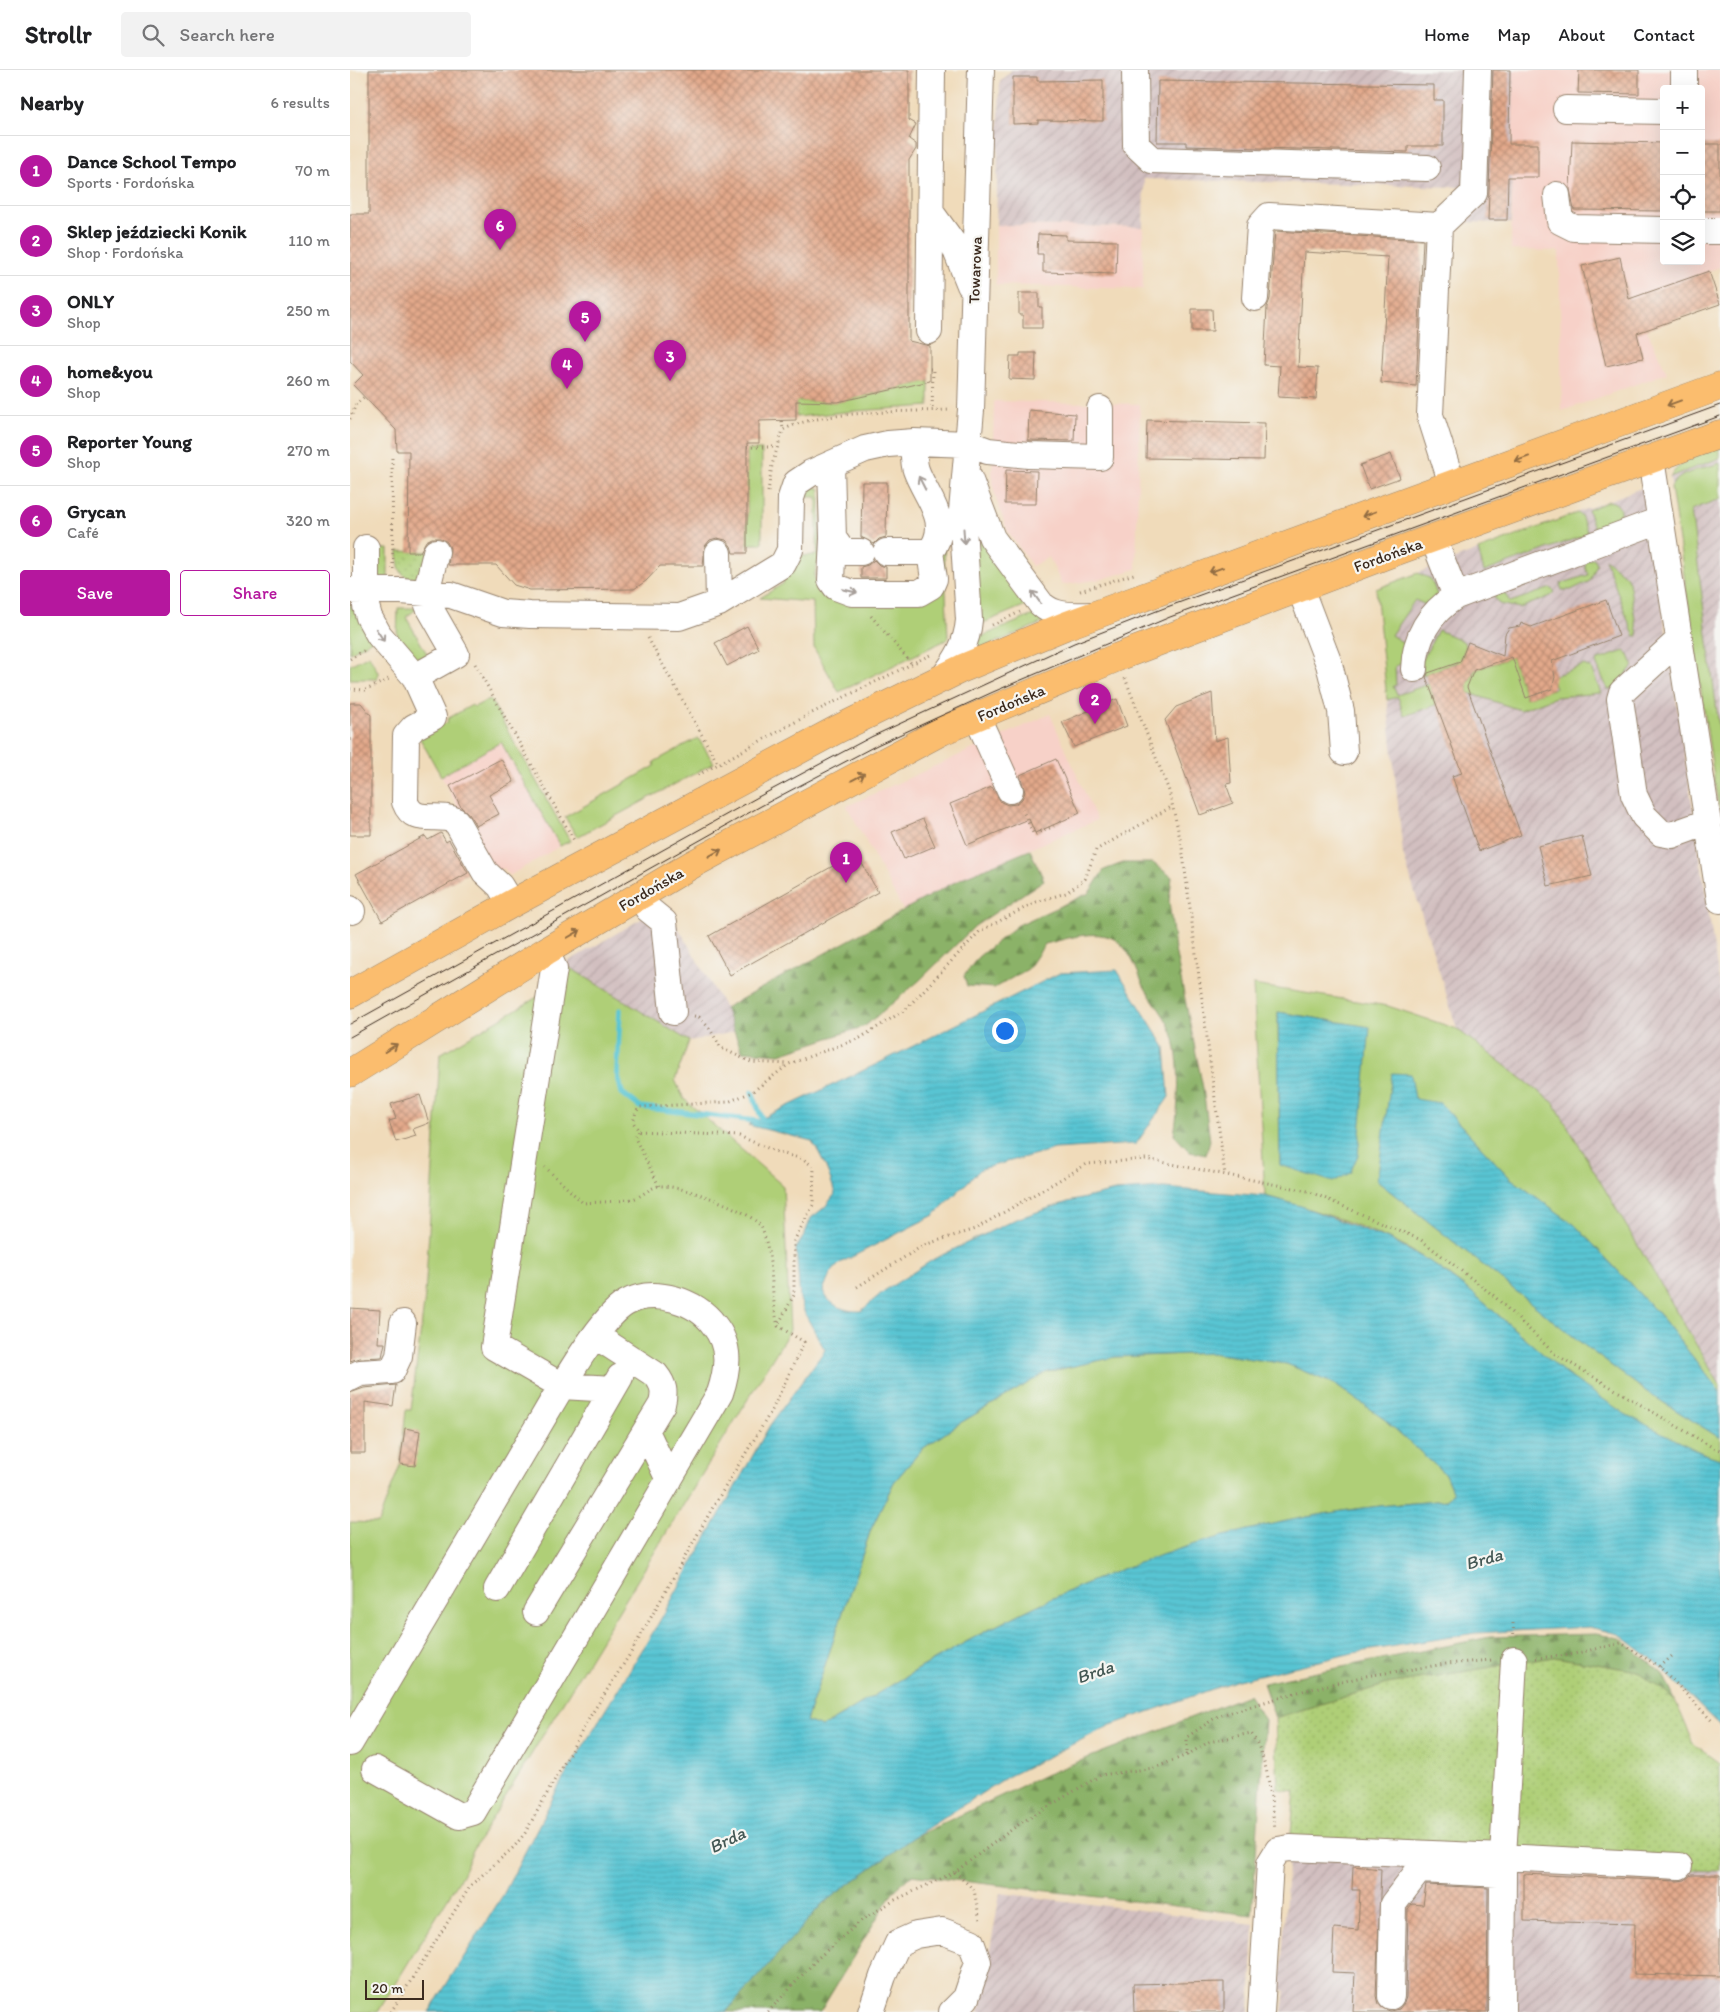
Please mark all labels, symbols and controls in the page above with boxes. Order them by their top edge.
search box [121,12,471,57]
text: Strollr [25,20,91,49]
icon: search [139,21,167,49]
text: Search here [179,23,275,46]
text: Home [1424,24,1470,46]
text: Map [1498,24,1531,46]
text: About [1559,24,1605,46]
text: Contact [1633,24,1695,46]
map controls [1660,85,1705,265]
button: + [1660,85,1705,130]
text: Nearby [20,90,84,115]
text: 6 results [270,93,330,112]
button: − [1660,130,1705,175]
text: Dance School Tempo [67,150,236,173]
text: 1 [32,161,40,180]
text: 70 m [295,161,330,180]
text: Sports · Fordońska [67,173,195,192]
button: locate [1660,175,1705,220]
pin: 6 [484,209,516,250]
text: Sklep jeździecki Konik [67,220,247,243]
button: layers [1660,220,1705,265]
text: 2 [32,231,40,250]
text: 110 m [288,231,330,250]
street label: Towarowa [964,235,986,304]
text: Shop · Fordońska [67,243,183,262]
text: ONLY [67,290,114,313]
text: 3 [32,301,40,320]
text: 250 m [286,301,330,320]
pin: 5 [569,301,601,342]
text: Shop [67,313,101,332]
pin: 3 [654,340,686,381]
pin: 4 [551,348,583,389]
text: home&you [67,360,153,383]
text: 4 [31,371,41,390]
text: 260 m [286,371,330,390]
text: Shop [67,383,101,402]
one-way arrow [1667,399,1682,408]
text: Reporter Young [67,430,192,453]
text: 5 [32,441,40,460]
text: 270 m [287,441,330,460]
text: Shop [67,453,101,472]
one-way arrow [1514,455,1530,464]
one-way arrow [917,476,927,491]
text: Grycan [67,500,126,523]
one-way arrow [1362,510,1377,519]
text: 6 [32,511,40,530]
text: 320 m [286,511,330,530]
text: Café [67,523,99,542]
one-way arrow [959,528,968,544]
street label: Fordońska [1351,534,1426,576]
one-way arrow [1209,566,1225,575]
button: Save [20,570,170,616]
button: Share [180,570,330,616]
one-way arrow [842,587,858,596]
one-way arrow [1031,590,1041,604]
one-way arrow [375,628,385,642]
street label: Fordońska [974,680,1048,726]
pin: 2 [1079,683,1111,724]
one-way arrow [851,771,865,781]
pin: 1 [830,842,862,883]
one-way arrow [707,847,721,857]
street label: Fordońska [615,862,687,915]
one-way arrow [567,929,581,939]
your location [992,1018,1018,1044]
one-way arrow [384,1042,398,1052]
water label: Brda [1463,1543,1506,1575]
water label: Brda [1074,1655,1117,1689]
water label: Brda [705,1822,749,1858]
scale bar [365,1977,424,2000]
text: 20 m [372,1980,403,1997]

